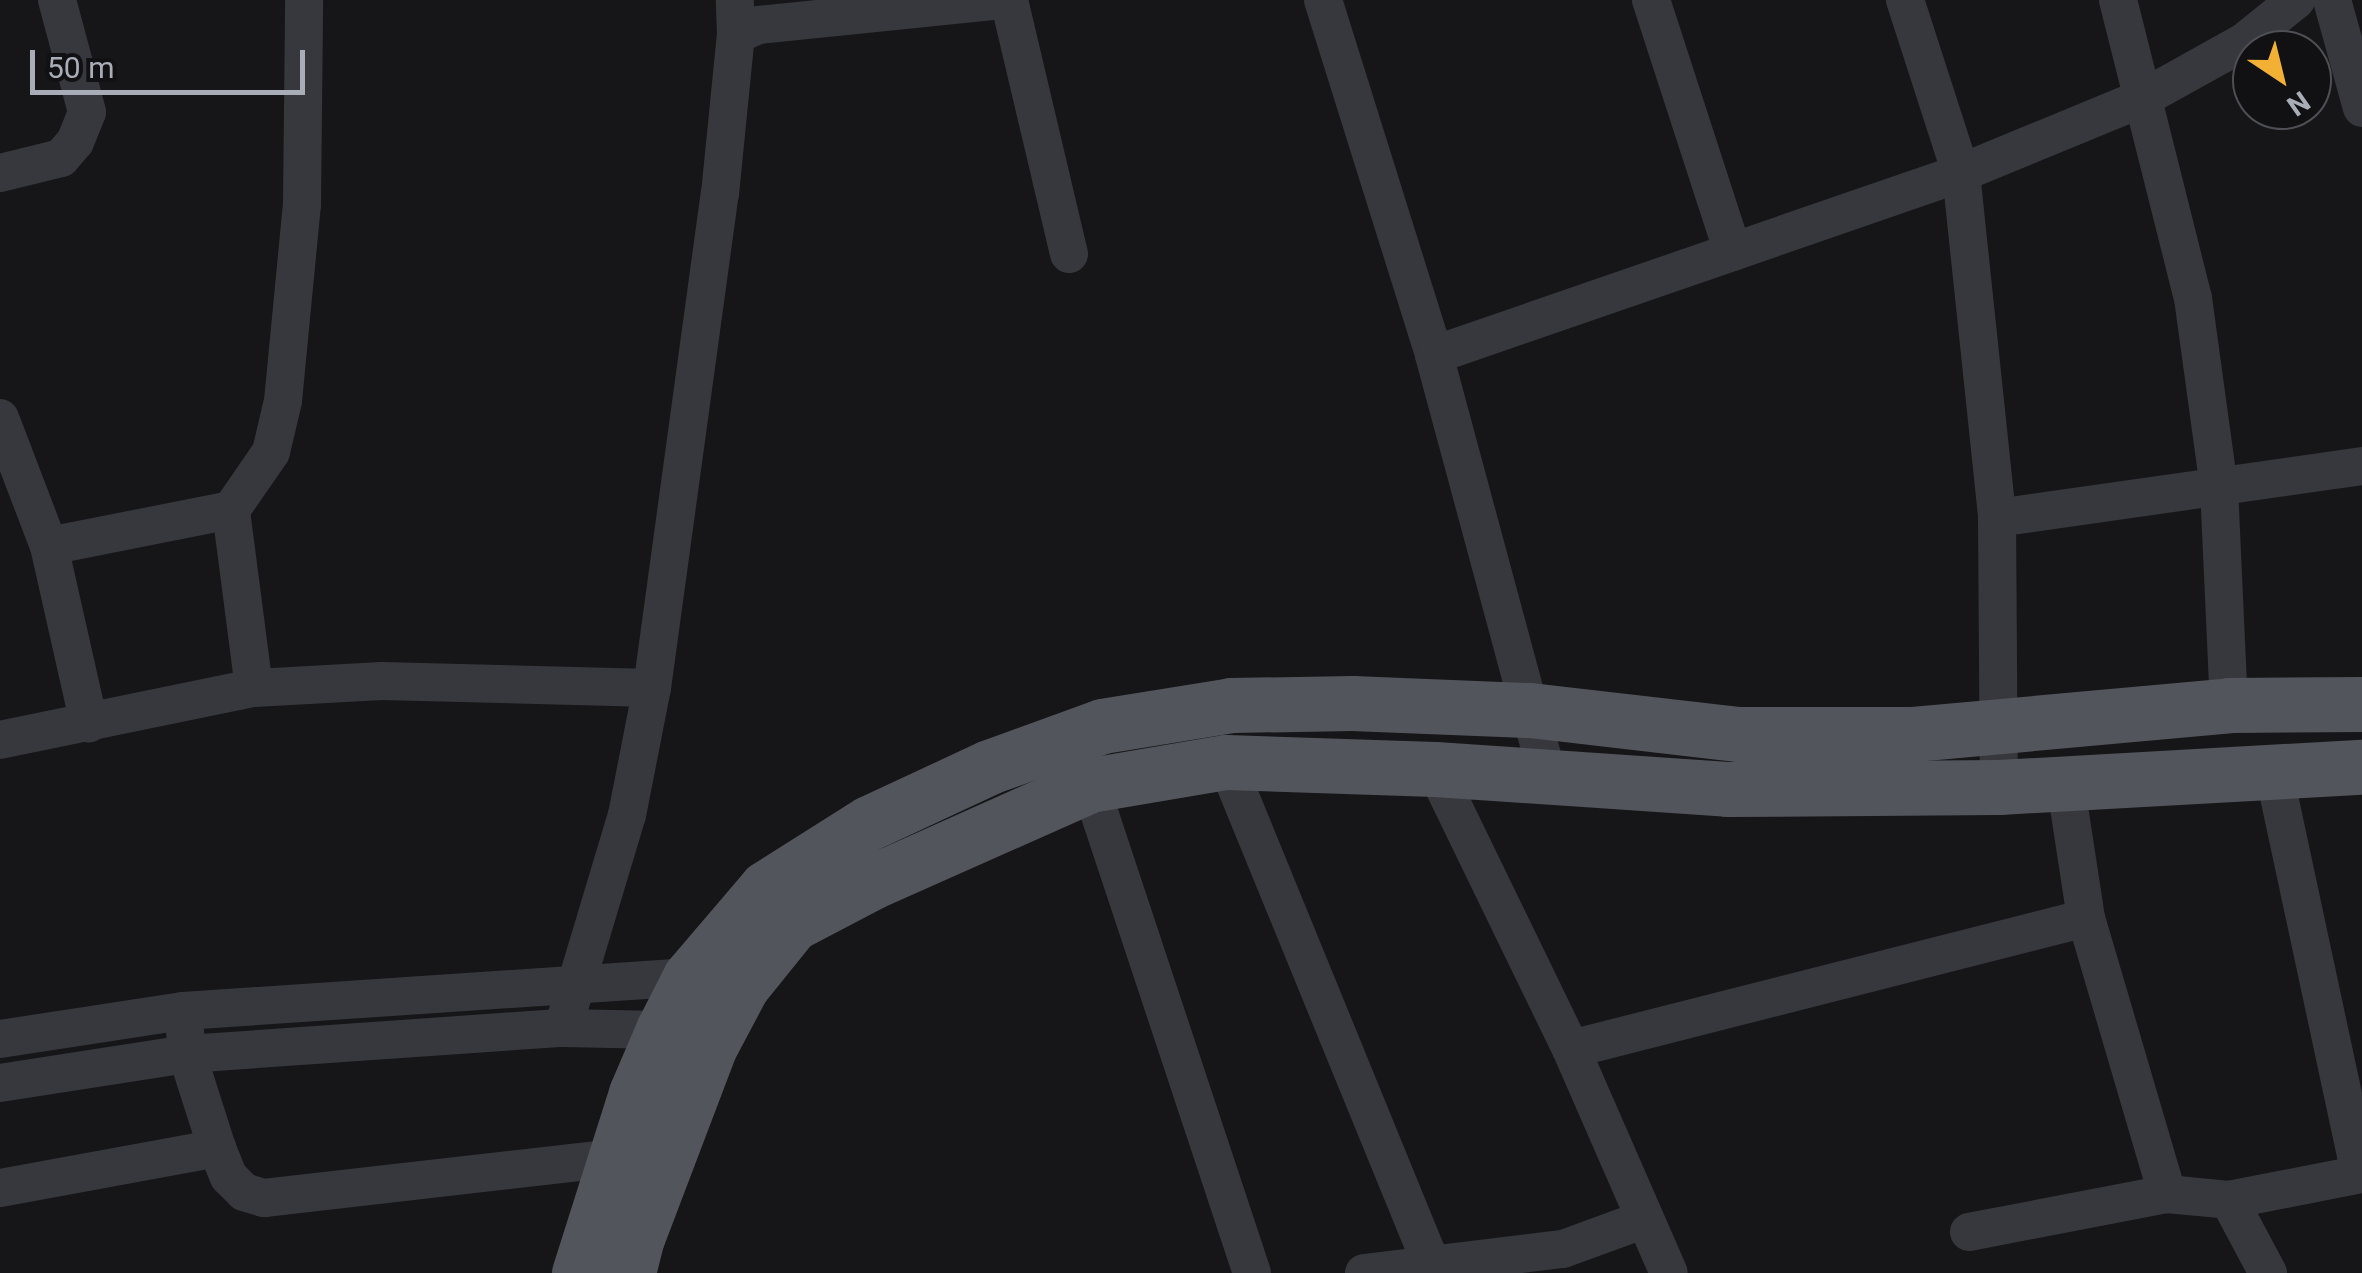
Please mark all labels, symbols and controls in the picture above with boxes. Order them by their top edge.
scale bar [35,30,310,92]
north arrow [2232,30,2332,130]
text: 50 m [47,50,114,85]
text: N [2281,84,2316,123]

